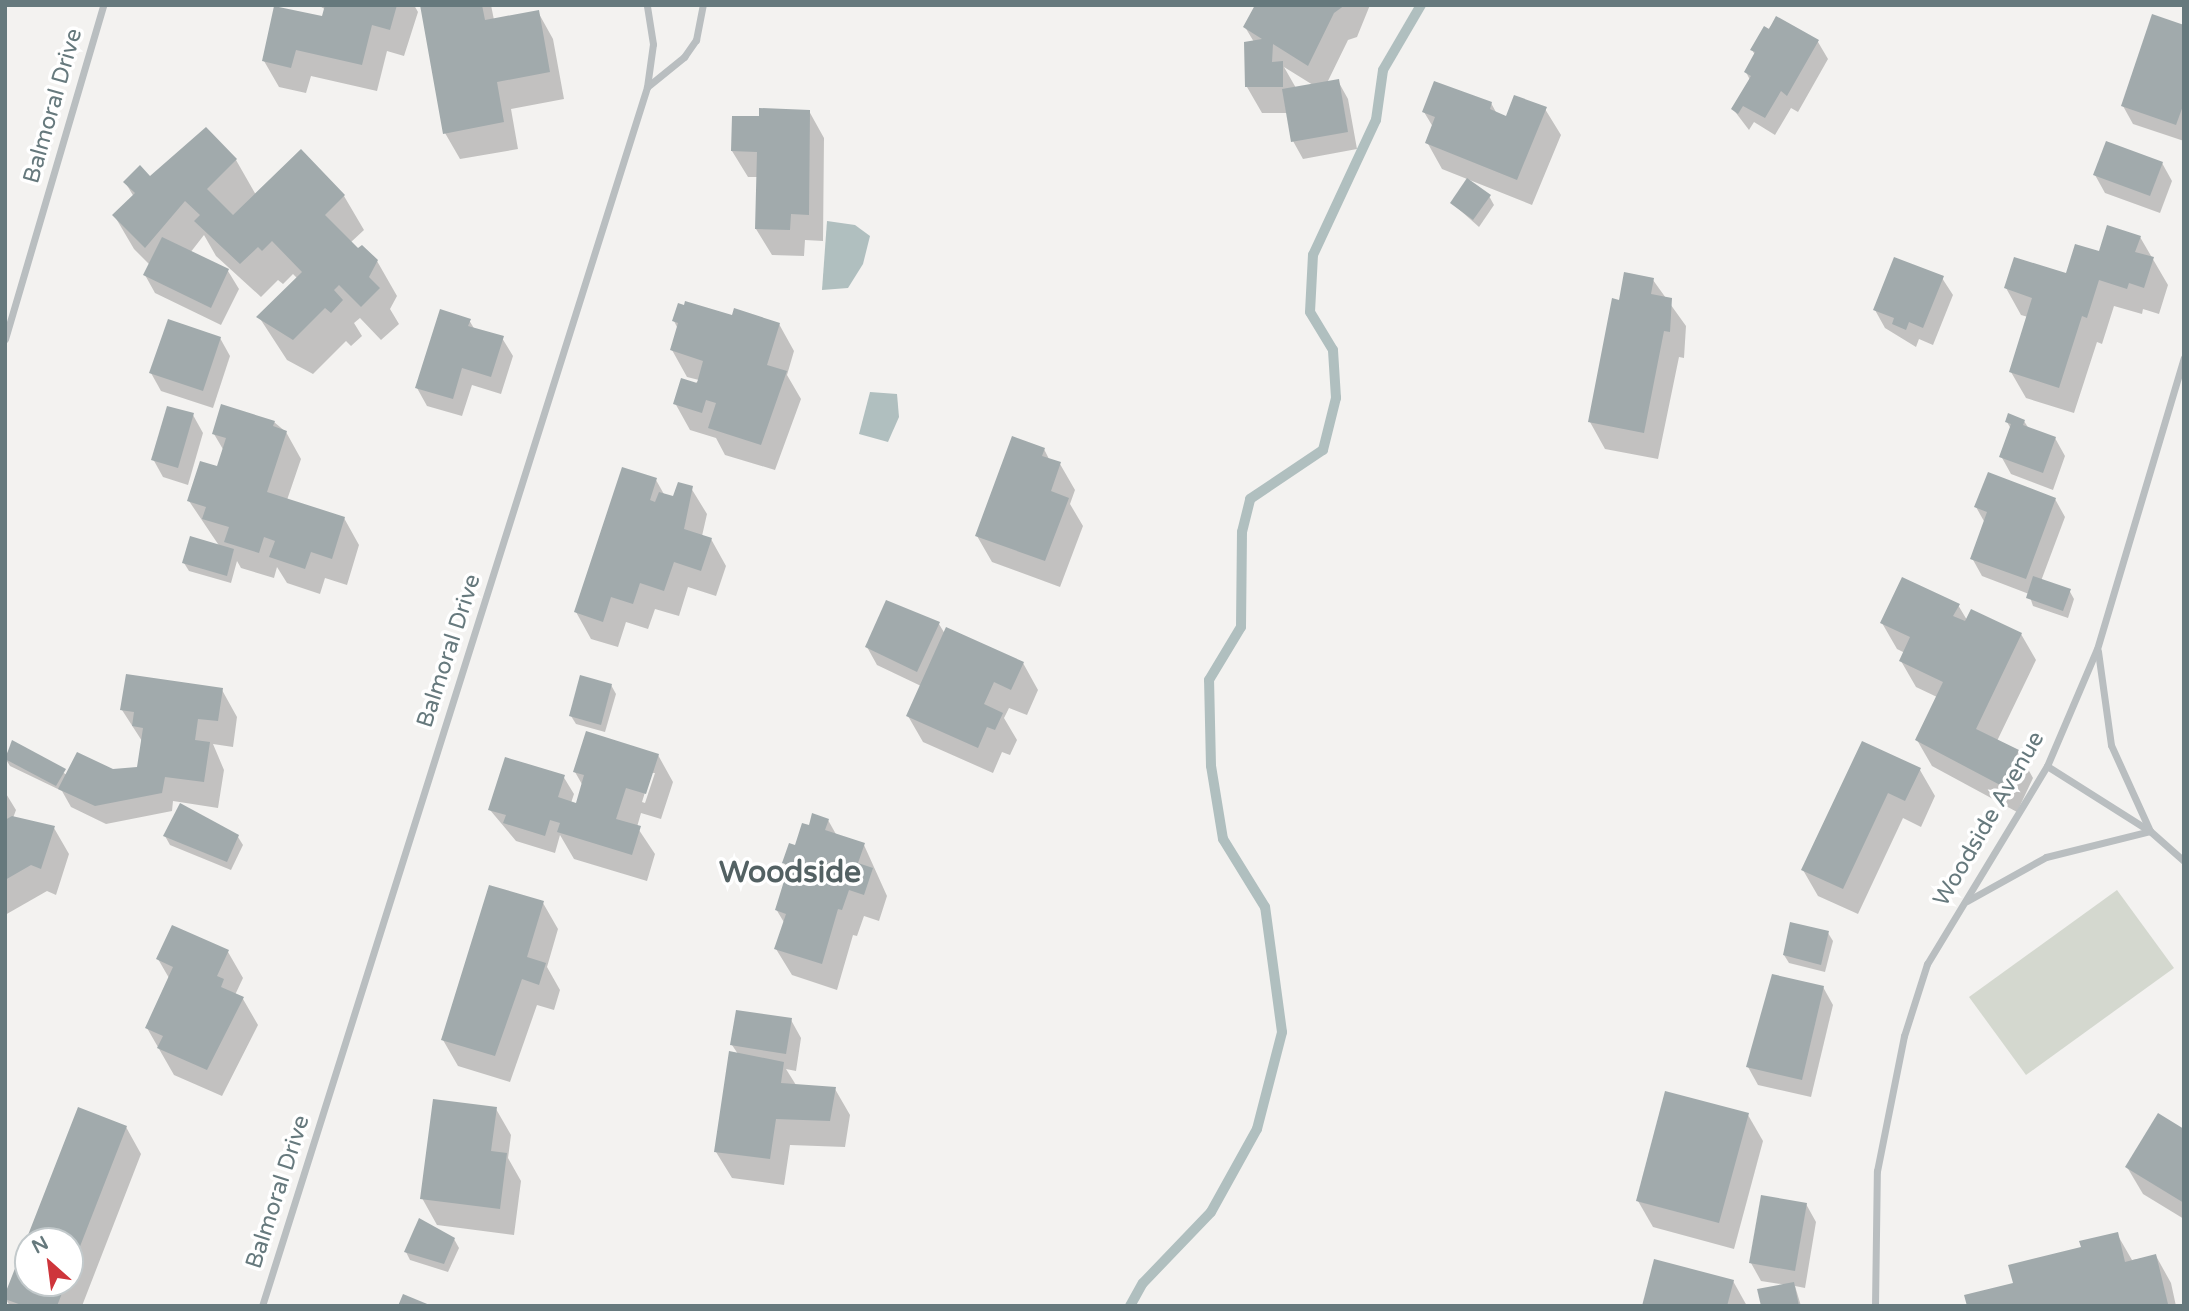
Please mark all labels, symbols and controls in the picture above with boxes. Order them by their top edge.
street label: Balmoral Drive [18,25,88,187]
street label: Balmoral Drive [411,571,487,731]
street label: Woodside Avenue [1928,727,2050,911]
district label: Woodside [719,855,861,891]
street label: Balmoral Drive [240,1112,316,1272]
north arrow [14,1227,84,1297]
text: N [28,1232,52,1259]

